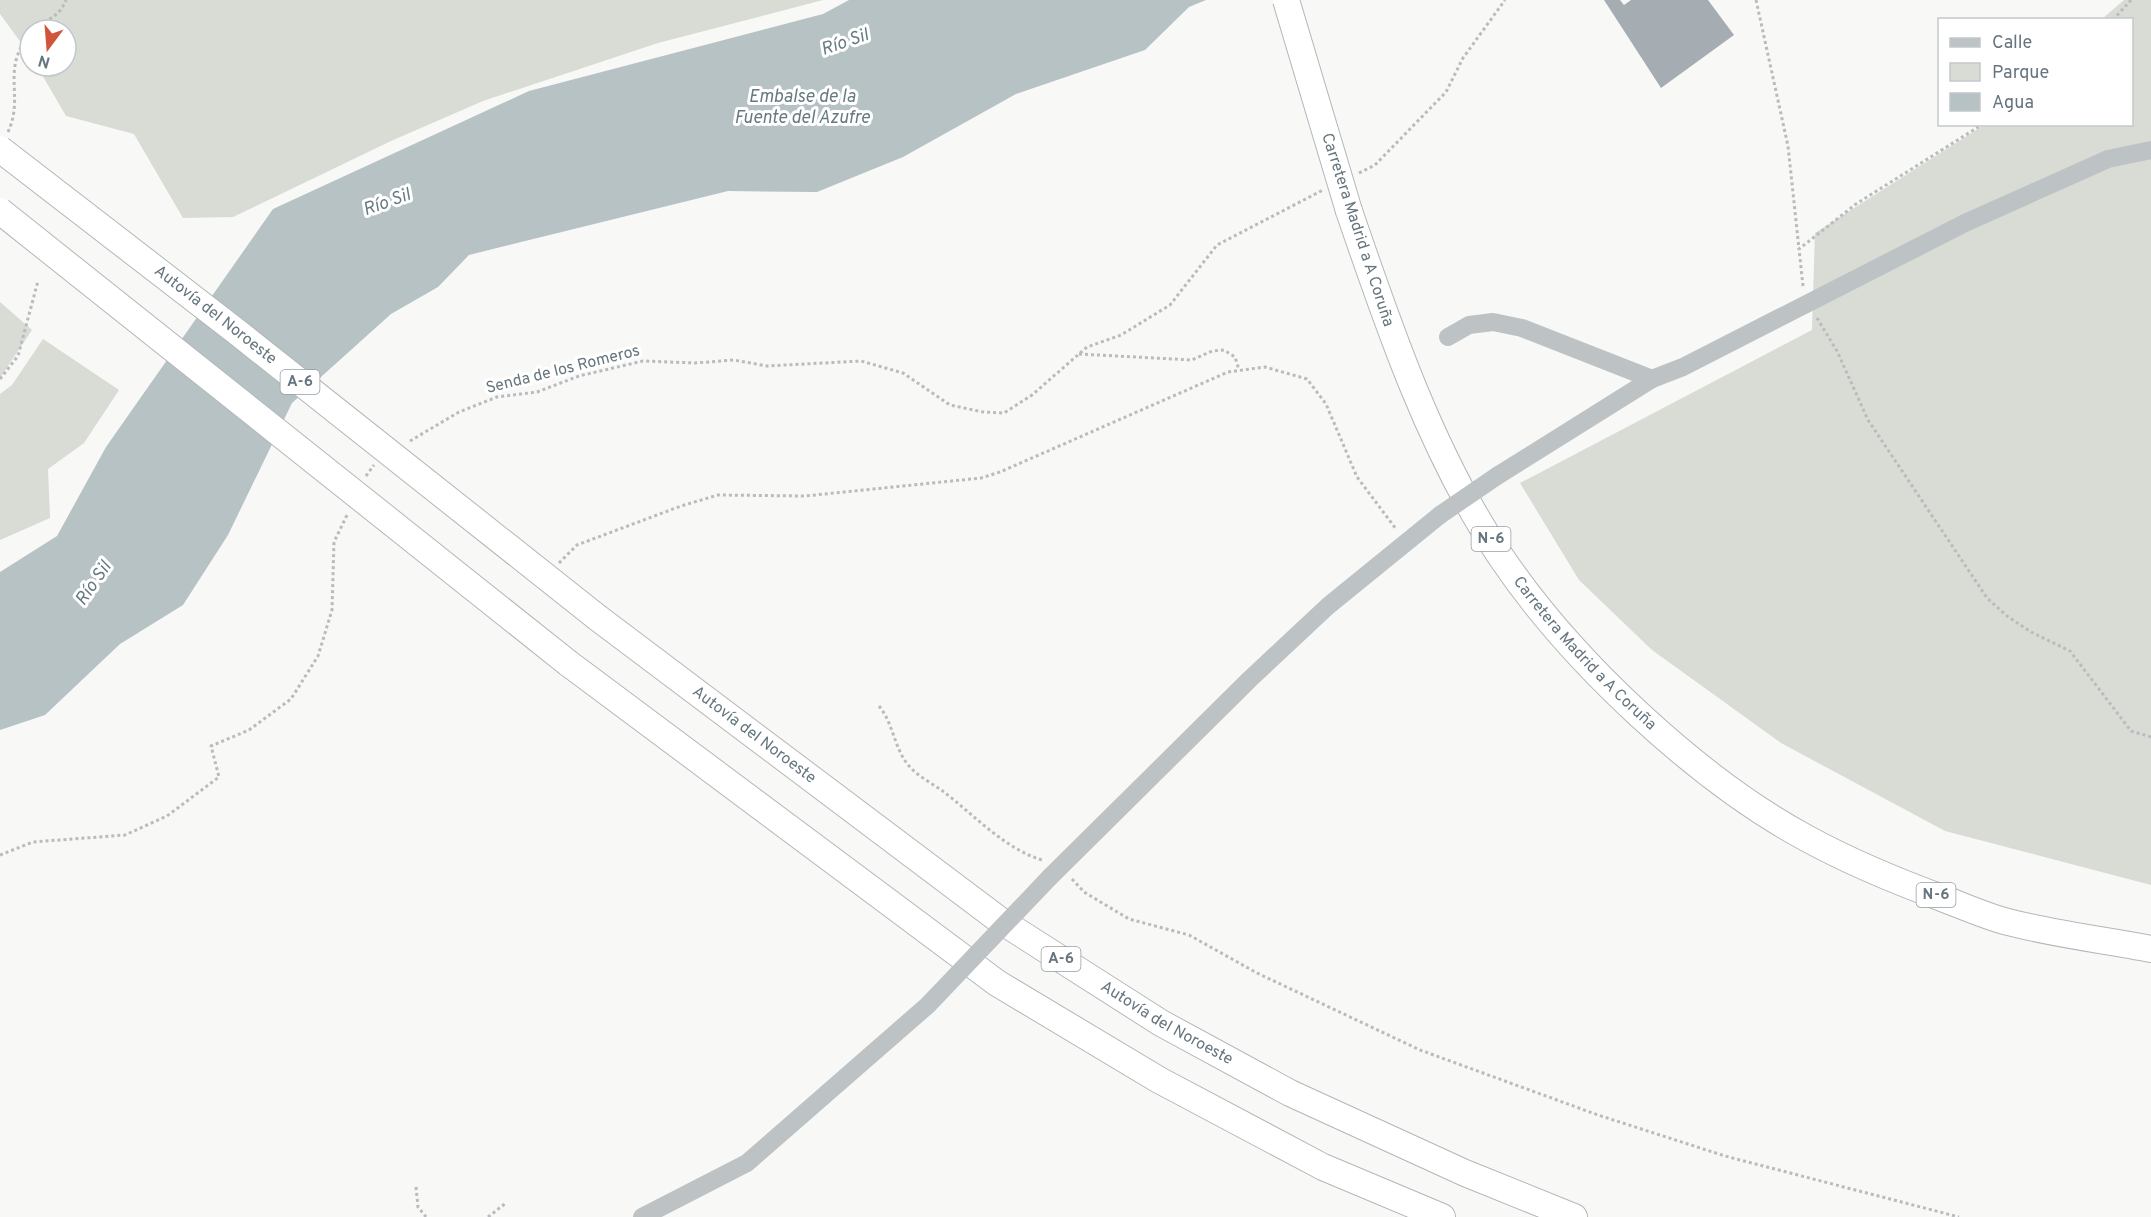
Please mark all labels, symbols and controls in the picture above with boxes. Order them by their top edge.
north arrow [18,18,78,78]
legend [1938,18,2133,126]
water label: Río Sil [818,24,873,62]
text: Calle [1992,32,2032,55]
text: N [36,49,53,72]
text: Parque [1992,62,2049,85]
water label: Embalse de la Fuente del Azufre [734,86,870,130]
text: Agua [1992,92,2034,115]
street label: Carretera Madrid a A Coruña [1316,131,1398,329]
water label: Río Sil [360,183,415,222]
street label: Autovía del Noroeste [150,261,281,369]
street label: Senda de los Romeros [484,341,642,399]
road number: A-6 [280,370,320,394]
road number: N-6 [1472,527,1510,551]
water label: Río Sil [71,556,118,611]
street label: Carretera Madrid a A Coruña [1508,573,1660,735]
street label: Autovía del Noroeste [688,682,820,788]
road number: N-6 [1916,883,1956,907]
road number: A-6 [1042,947,1080,971]
street label: Autovía del Noroeste [1097,977,1236,1070]

